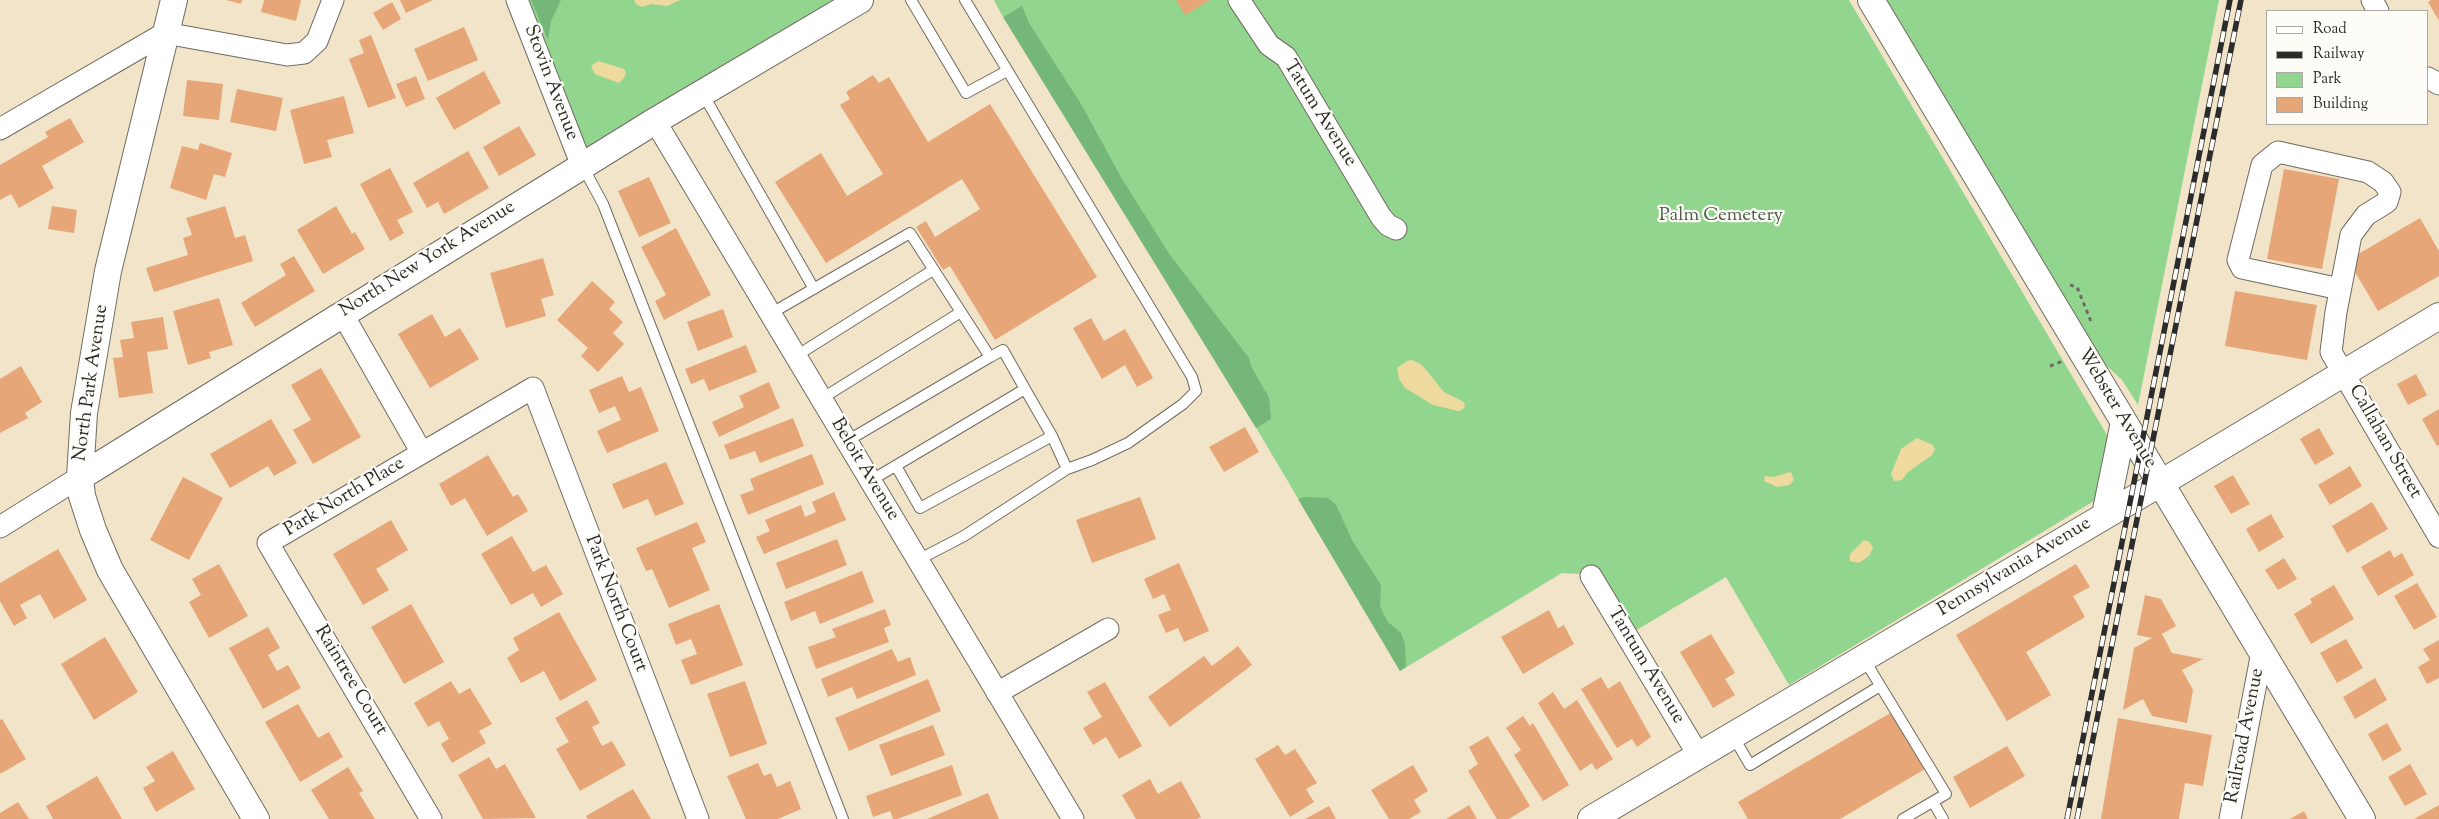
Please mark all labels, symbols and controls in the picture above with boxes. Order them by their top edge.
legend [2266,10,2429,125]
text: Road [2313,19,2347,40]
street label: Stovin Avenue [518,22,582,144]
text: Railway [2313,44,2364,65]
street label: Tatum Avenue [1277,57,1361,171]
text: Park [2313,69,2342,90]
text: Building [2313,94,2368,115]
street label: North New York Avenue [336,197,520,323]
park label: Palm Cemetery [1659,206,1783,228]
street label: North Park Avenue [70,303,114,463]
street label: Webster Avenue [2071,345,2161,473]
street label: Callahan Street [2342,381,2426,503]
street label: Beloit Avenue [824,415,904,525]
street label: Park North Place [281,453,409,543]
street label: Pennsylvania Avenue [1934,513,2096,623]
street label: Park North Court [579,533,651,675]
street label: Tantum Avenue [1601,603,1689,729]
street label: Raintree Court [308,622,392,740]
street label: Railroad Avenue [2222,666,2270,806]

